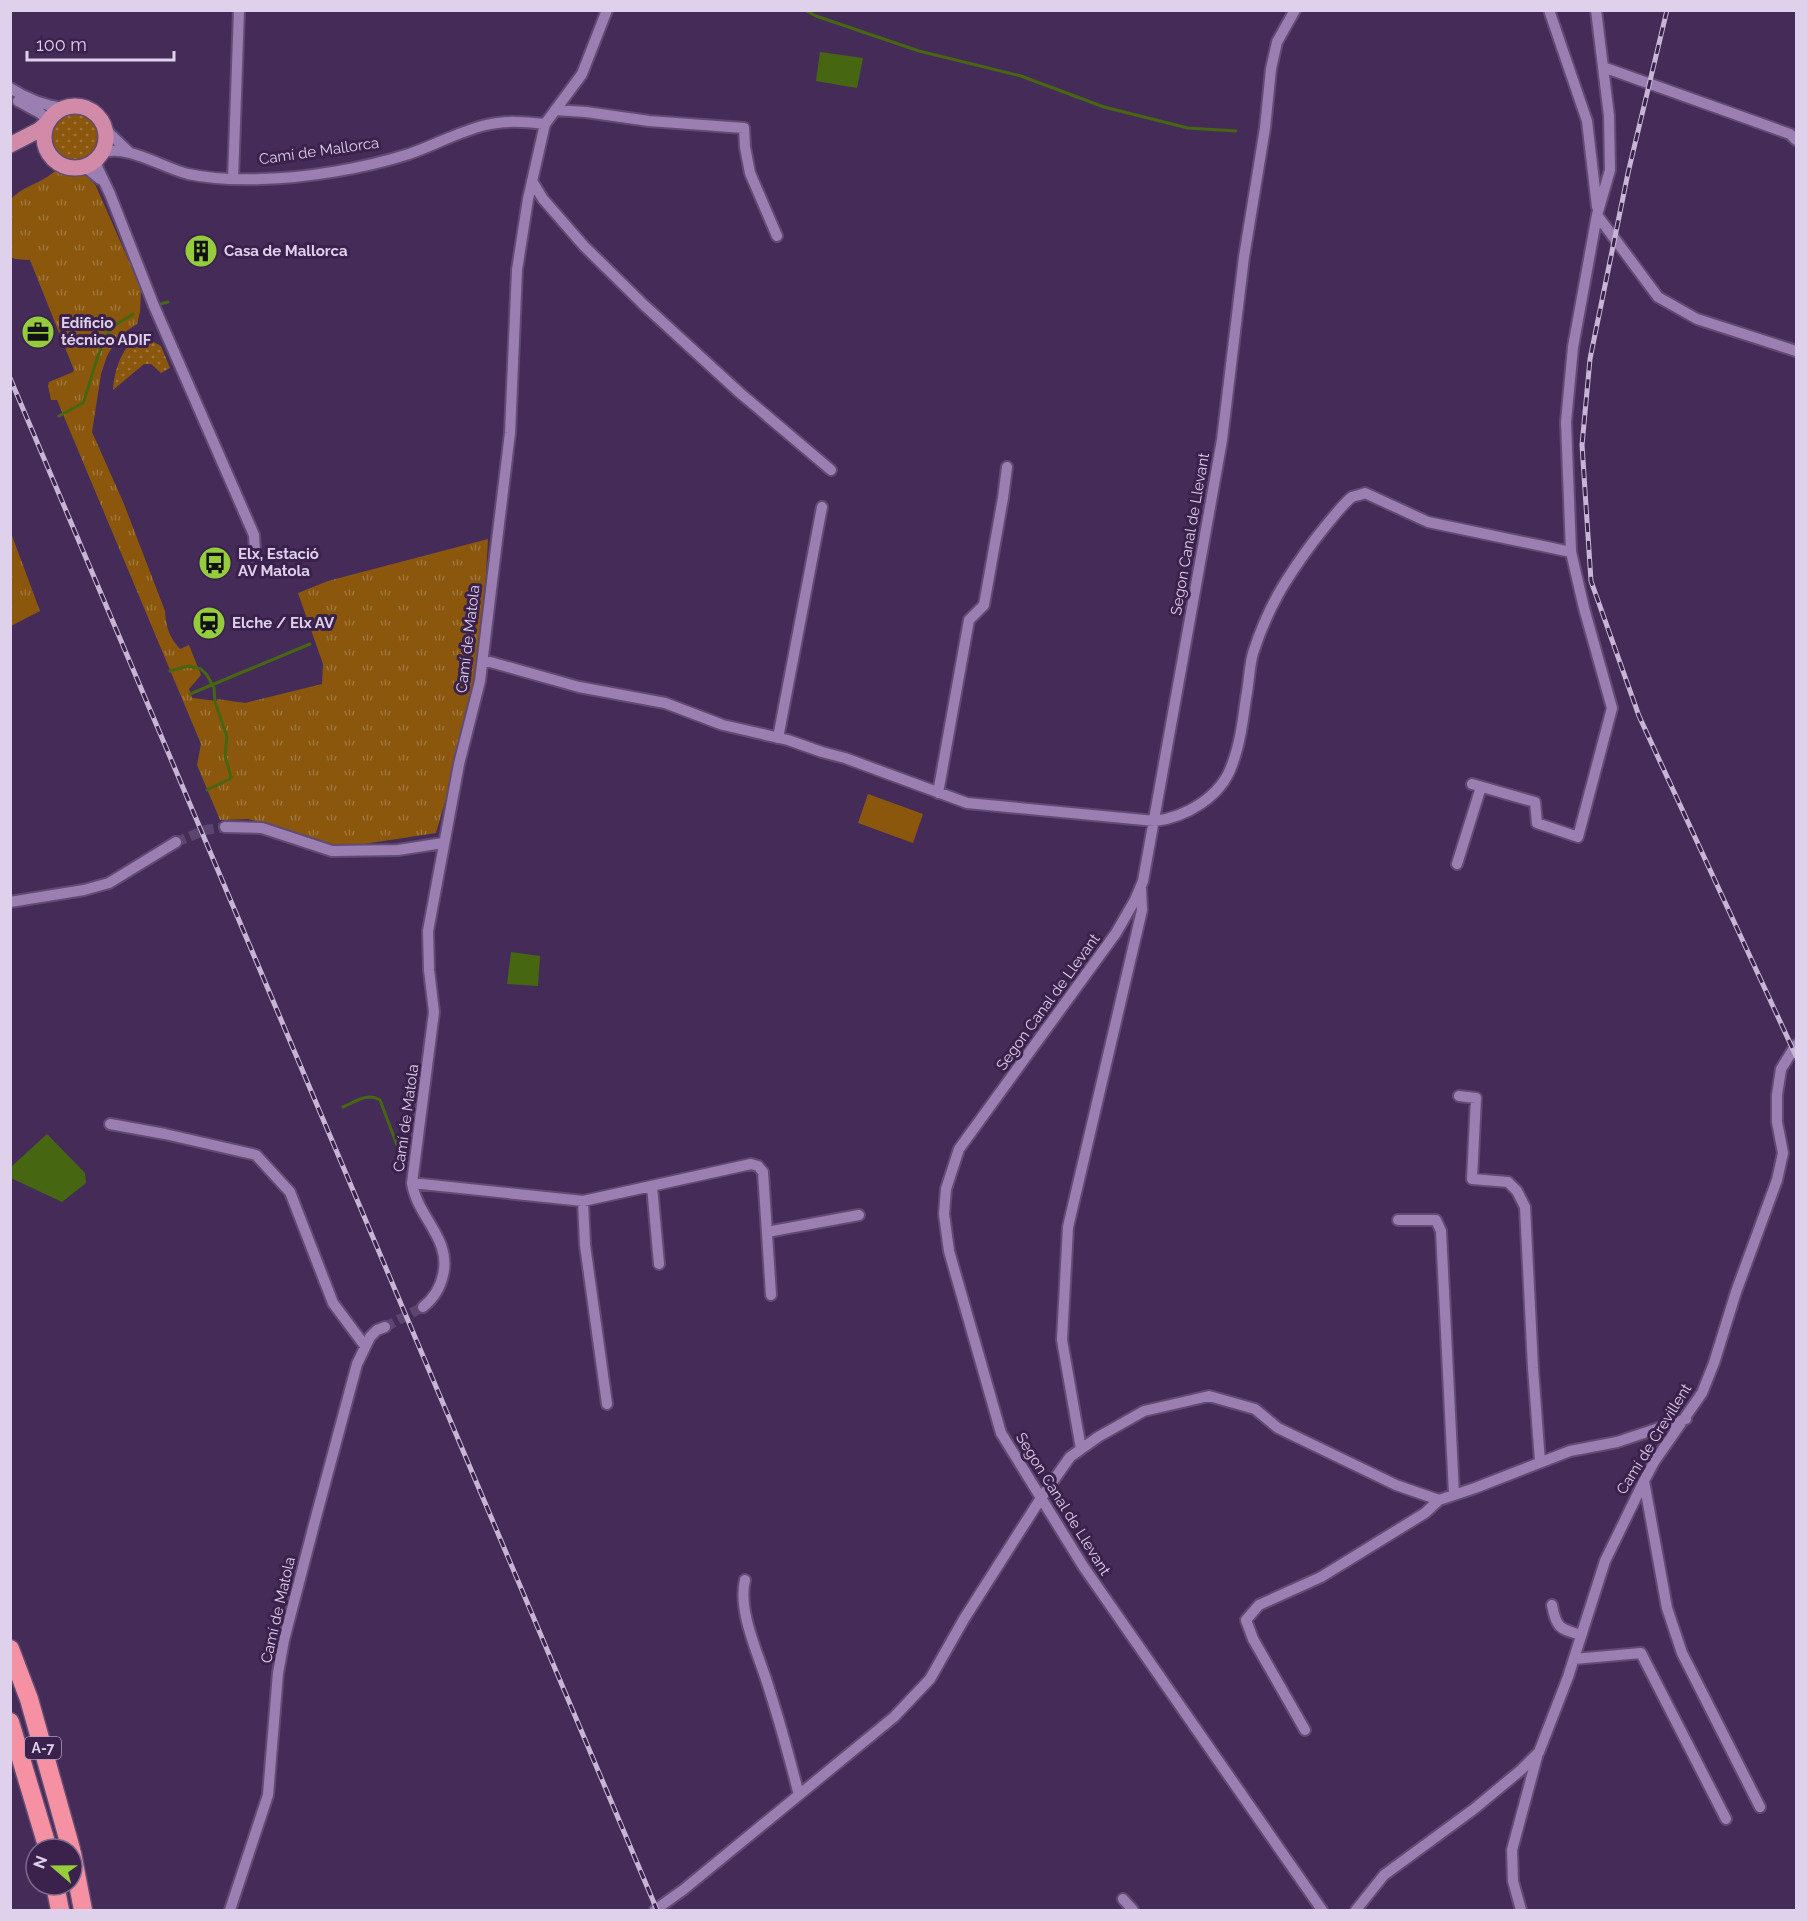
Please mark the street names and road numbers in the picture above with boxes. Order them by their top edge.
street label: Camí de Mallorca [258,134,380,168]
street label: Segon Canal de Llevant [1167,451,1213,617]
street label: Camí de Matola [452,584,484,694]
street label: Segon Canal de Llevant [992,930,1104,1074]
street label: Camí de Matola [390,1063,422,1173]
street label: Camí de Crevillent [1613,1380,1695,1498]
street label: Segon Canal de Llevant [1012,1429,1114,1579]
street label: Camí de Matola [257,1555,299,1665]
road number: A-7 [25,1737,61,1759]

